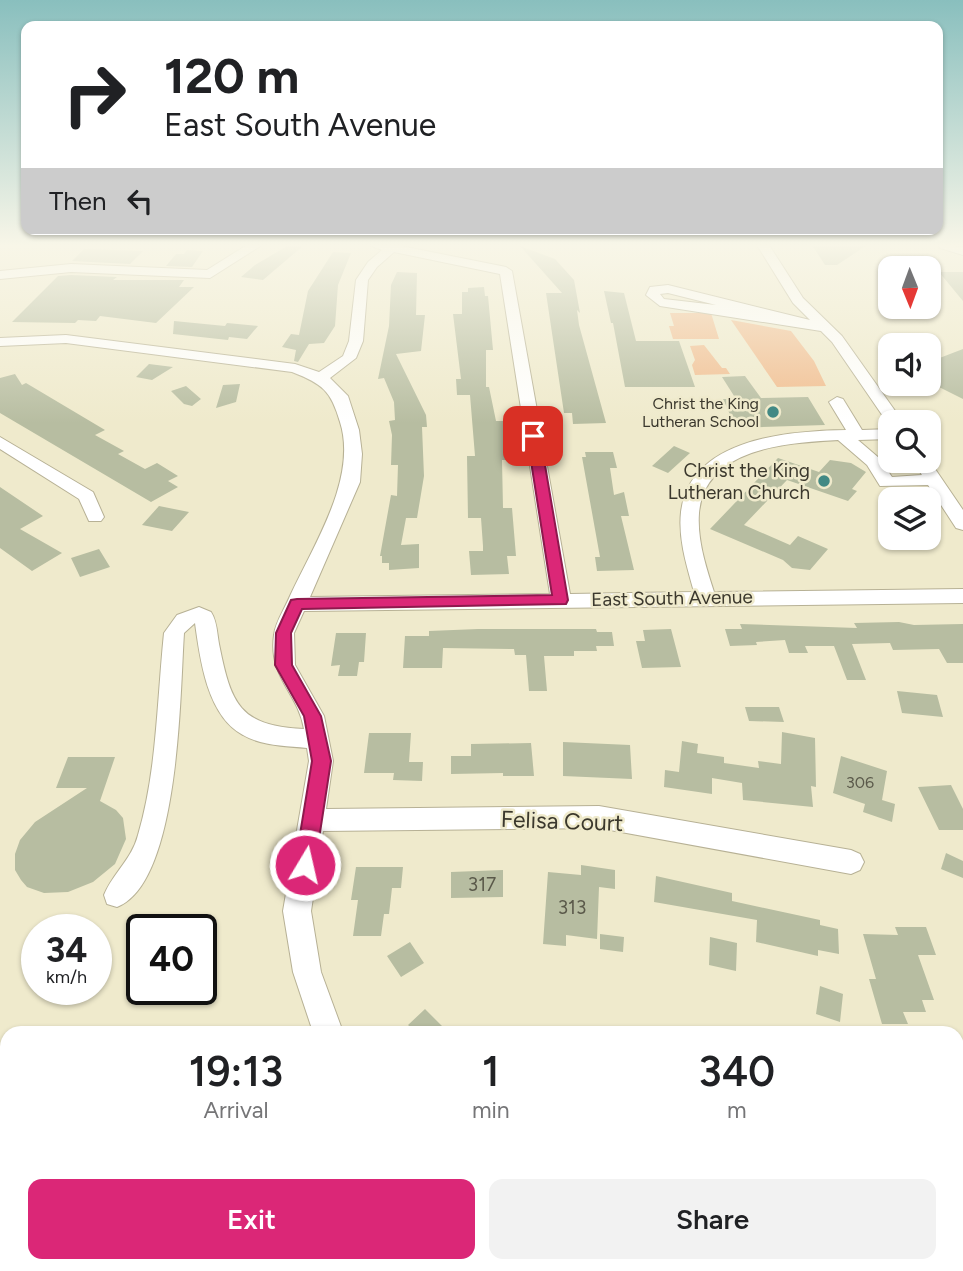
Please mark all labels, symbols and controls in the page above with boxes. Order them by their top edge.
text: 120 m [164,46,299,105]
icon: right [49,49,140,140]
text: East South Avenue [164,106,436,144]
icon: left [121,182,159,220]
text: Then [49,185,107,217]
north arrow [878,256,942,318]
map controls [878,256,941,550]
button: sound [878,333,941,396]
place label: Christ the King Lutheran School [642,394,759,431]
marker: Christ the King Lutheran School [765,404,781,420]
pin [503,406,563,466]
button: search [878,410,941,473]
icon: arrive [514,417,552,455]
place label: Christ the King Lutheran Church [668,459,810,504]
marker: Christ the King Lutheran Church [816,473,832,489]
button: layers [878,487,941,550]
street label: East South Avenue [591,585,753,611]
house number: 306 [846,773,874,792]
street label: Felisa Court [500,805,624,837]
position arrow [268,828,342,902]
house number: 317 [468,873,496,896]
house number: 313 [558,896,586,919]
speed limit sign: 40 [126,914,217,1005]
text: 34 [46,929,87,971]
text: km/h [46,966,87,988]
text: 19:13 [189,1046,283,1097]
text: 1 [482,1046,500,1097]
text: 340 [699,1046,775,1097]
text: Arrival [204,1096,268,1124]
text: min [472,1096,510,1124]
text: m [727,1096,747,1124]
button: Exit [28,1179,475,1259]
button: Share [489,1179,936,1259]

